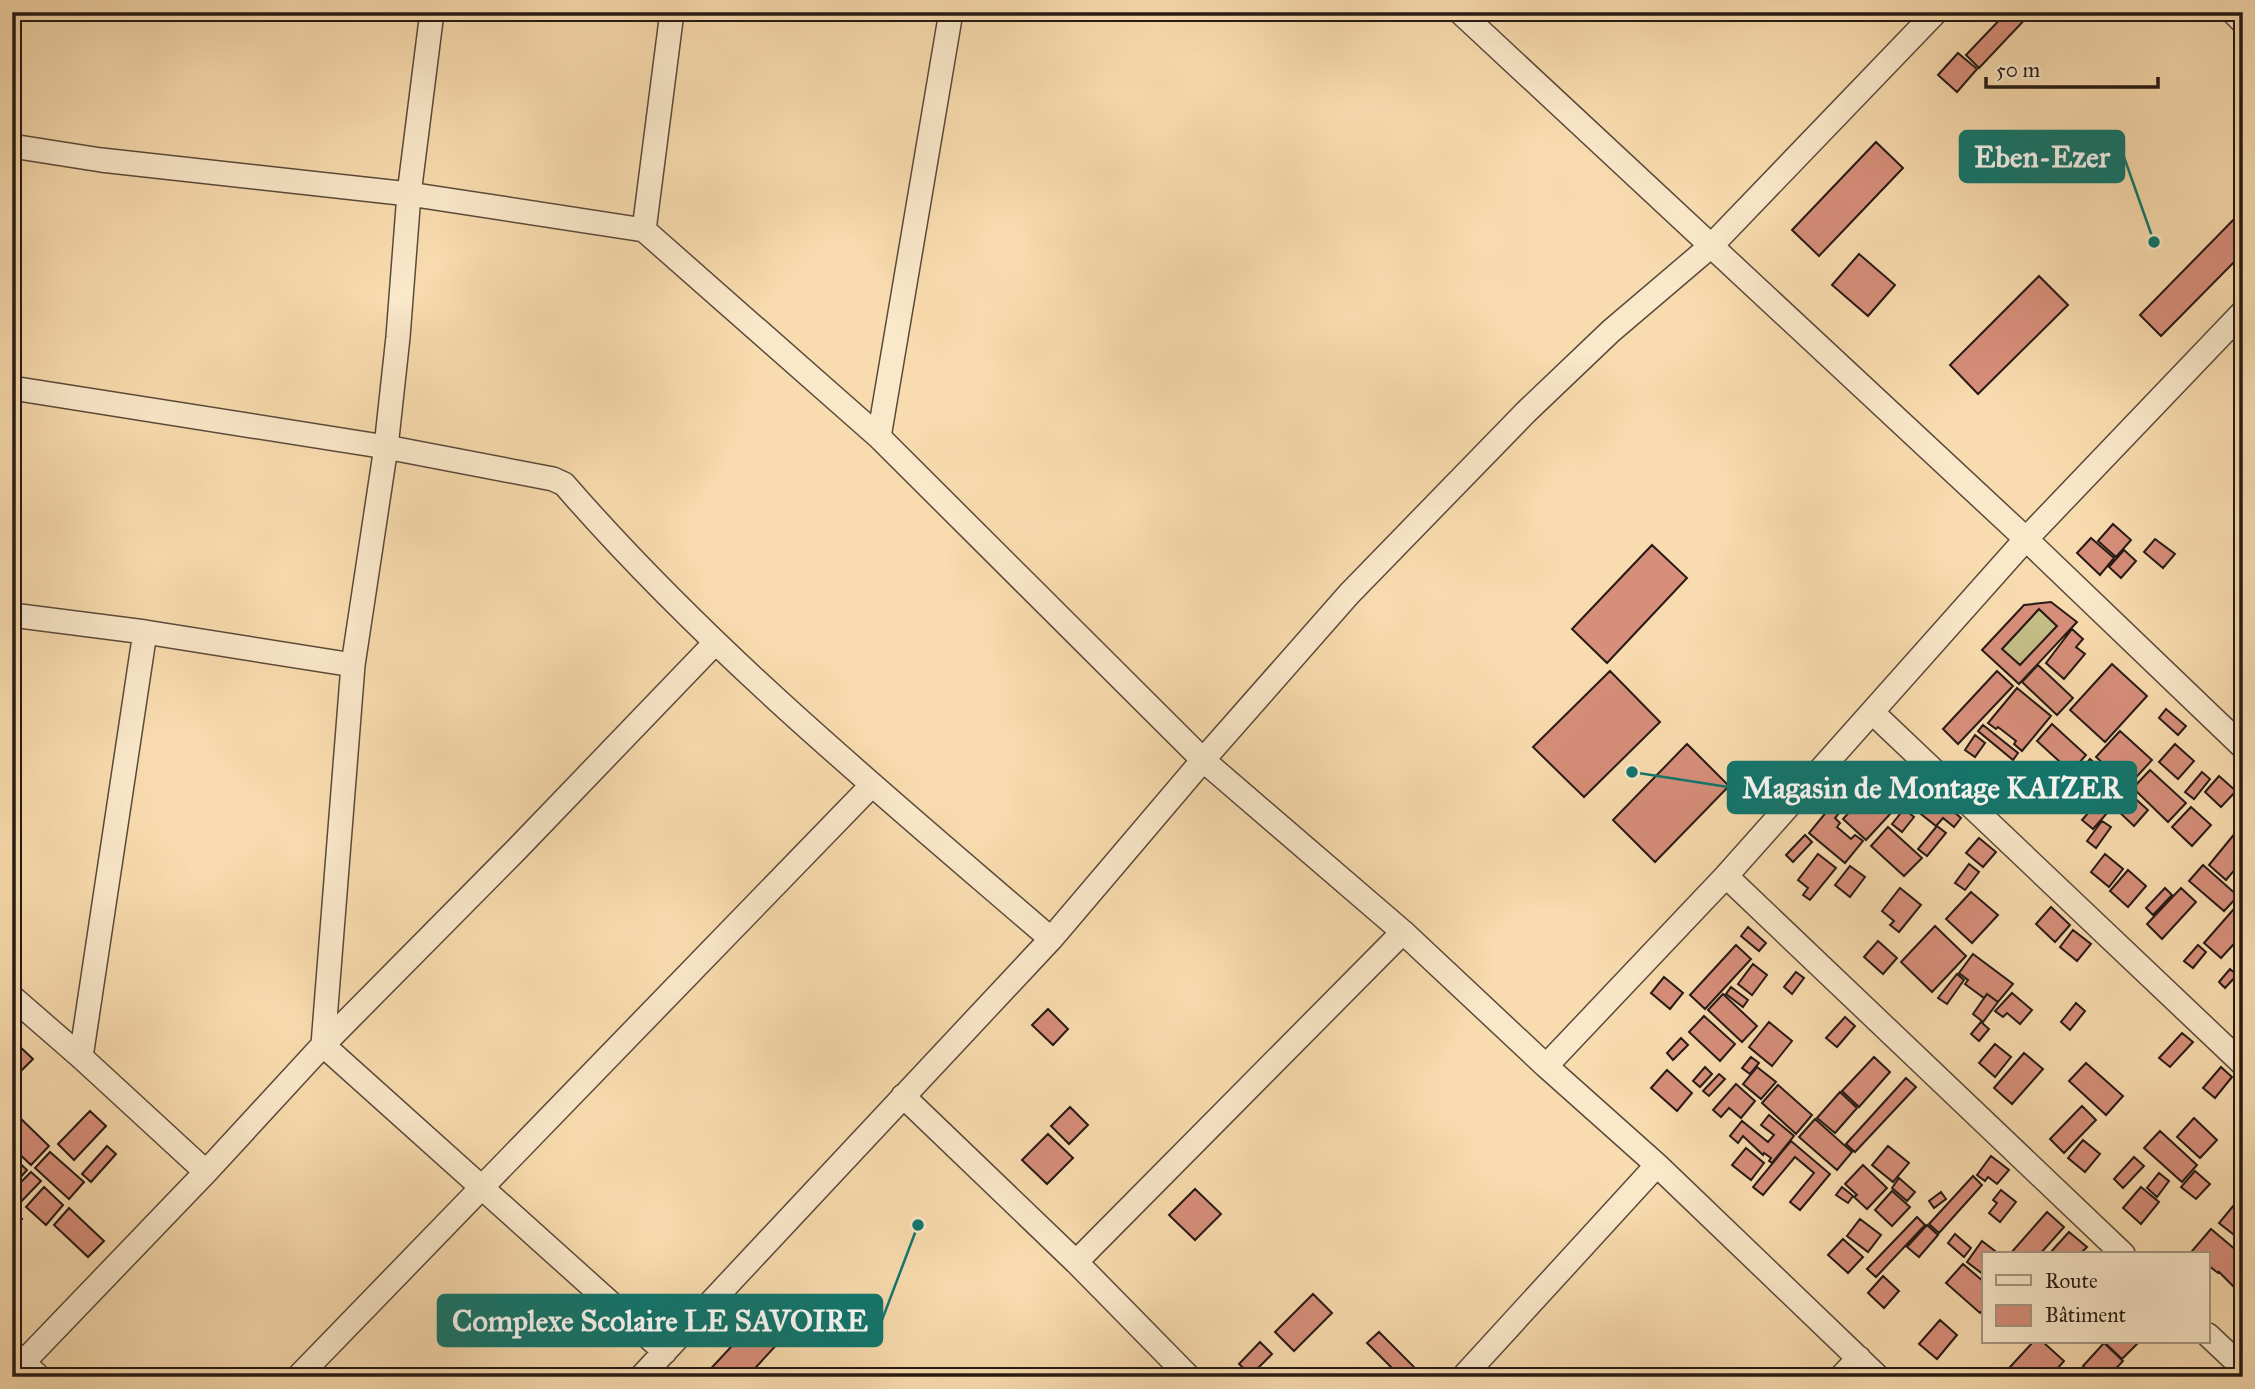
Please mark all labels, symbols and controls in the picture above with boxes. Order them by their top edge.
scale bar [1986,46,2157,90]
text: 50 m [1996,57,2041,83]
callout: Eben-Ezer [1960,131,2124,182]
text: Eben-Ezer [1974,139,2111,175]
callout: Magasin de Montage KAIZER [1728,762,2136,813]
text: Magasin de Montage KAIZER [1742,770,2124,806]
legend [1982,1252,2210,1344]
text: Route [2045,1268,2098,1294]
callout: Complexe Scolaire LE SAVOIRE [438,1295,882,1346]
text: Bâtiment [2045,1302,2127,1328]
text: Complexe Scolaire LE SAVOIRE [452,1303,868,1339]

